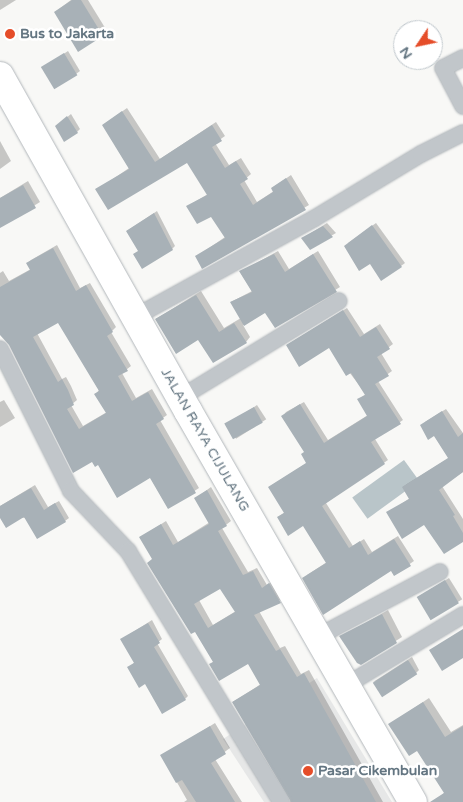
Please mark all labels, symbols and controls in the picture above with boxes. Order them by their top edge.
north arrow [393,20,443,70]
place label: Bus to Jakarta [20,26,114,42]
marker: Bus to Jakarta [4,28,16,40]
text: N [396,44,416,63]
street label: JALAN RAYA CIJULANG [157,365,253,515]
place label: Pasar Cikembulan [318,763,437,779]
marker: Pasar Cikembulan [302,765,314,777]

